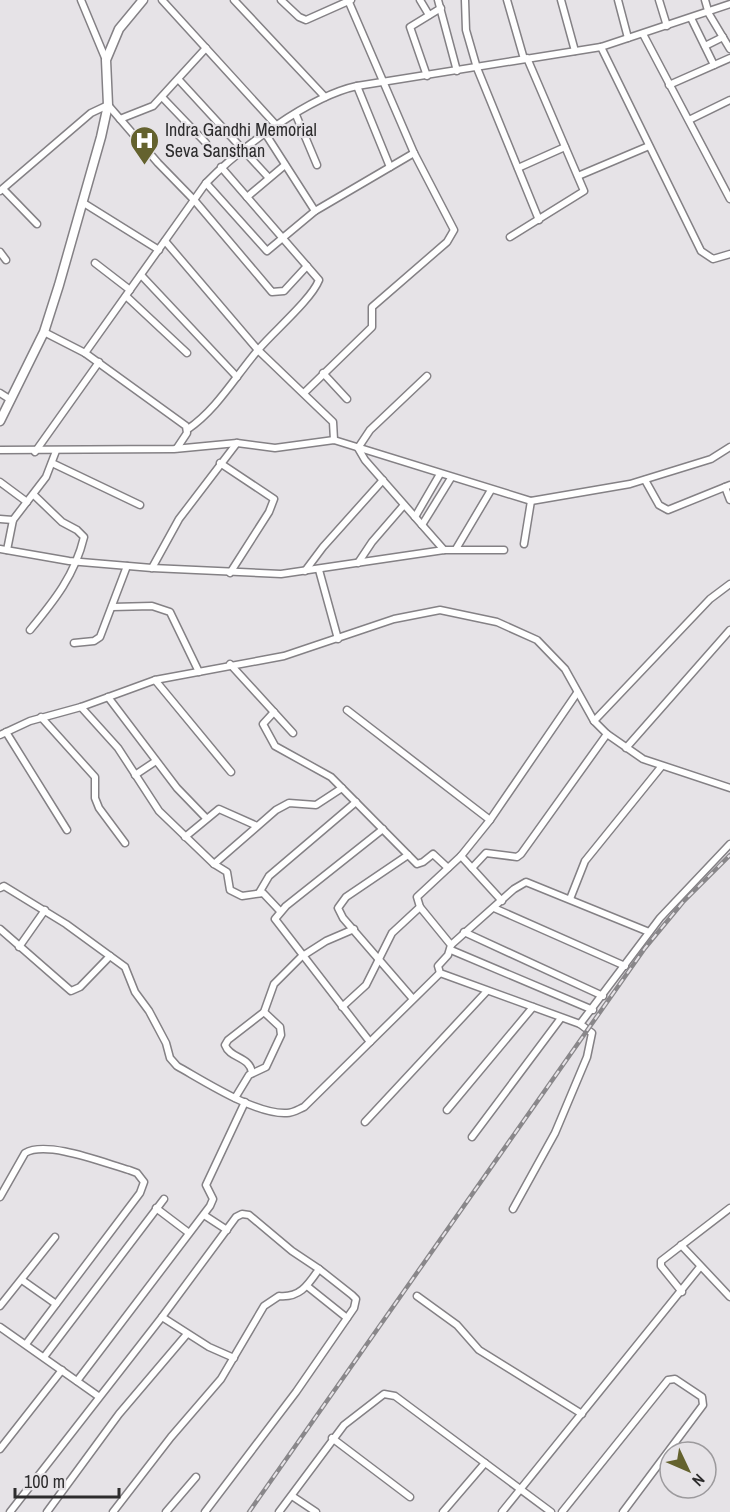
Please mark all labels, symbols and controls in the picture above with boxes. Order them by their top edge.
place label: Indra Gandhi Memorial Seva Sansthan [165,117,317,163]
hospital icon: Indra Gandhi Memorial Seva Sansthan [128,124,160,166]
north arrow [658,1440,718,1500]
scale bar [15,1461,118,1499]
text: 100 m [24,1469,65,1494]
text: N [688,1469,710,1491]

